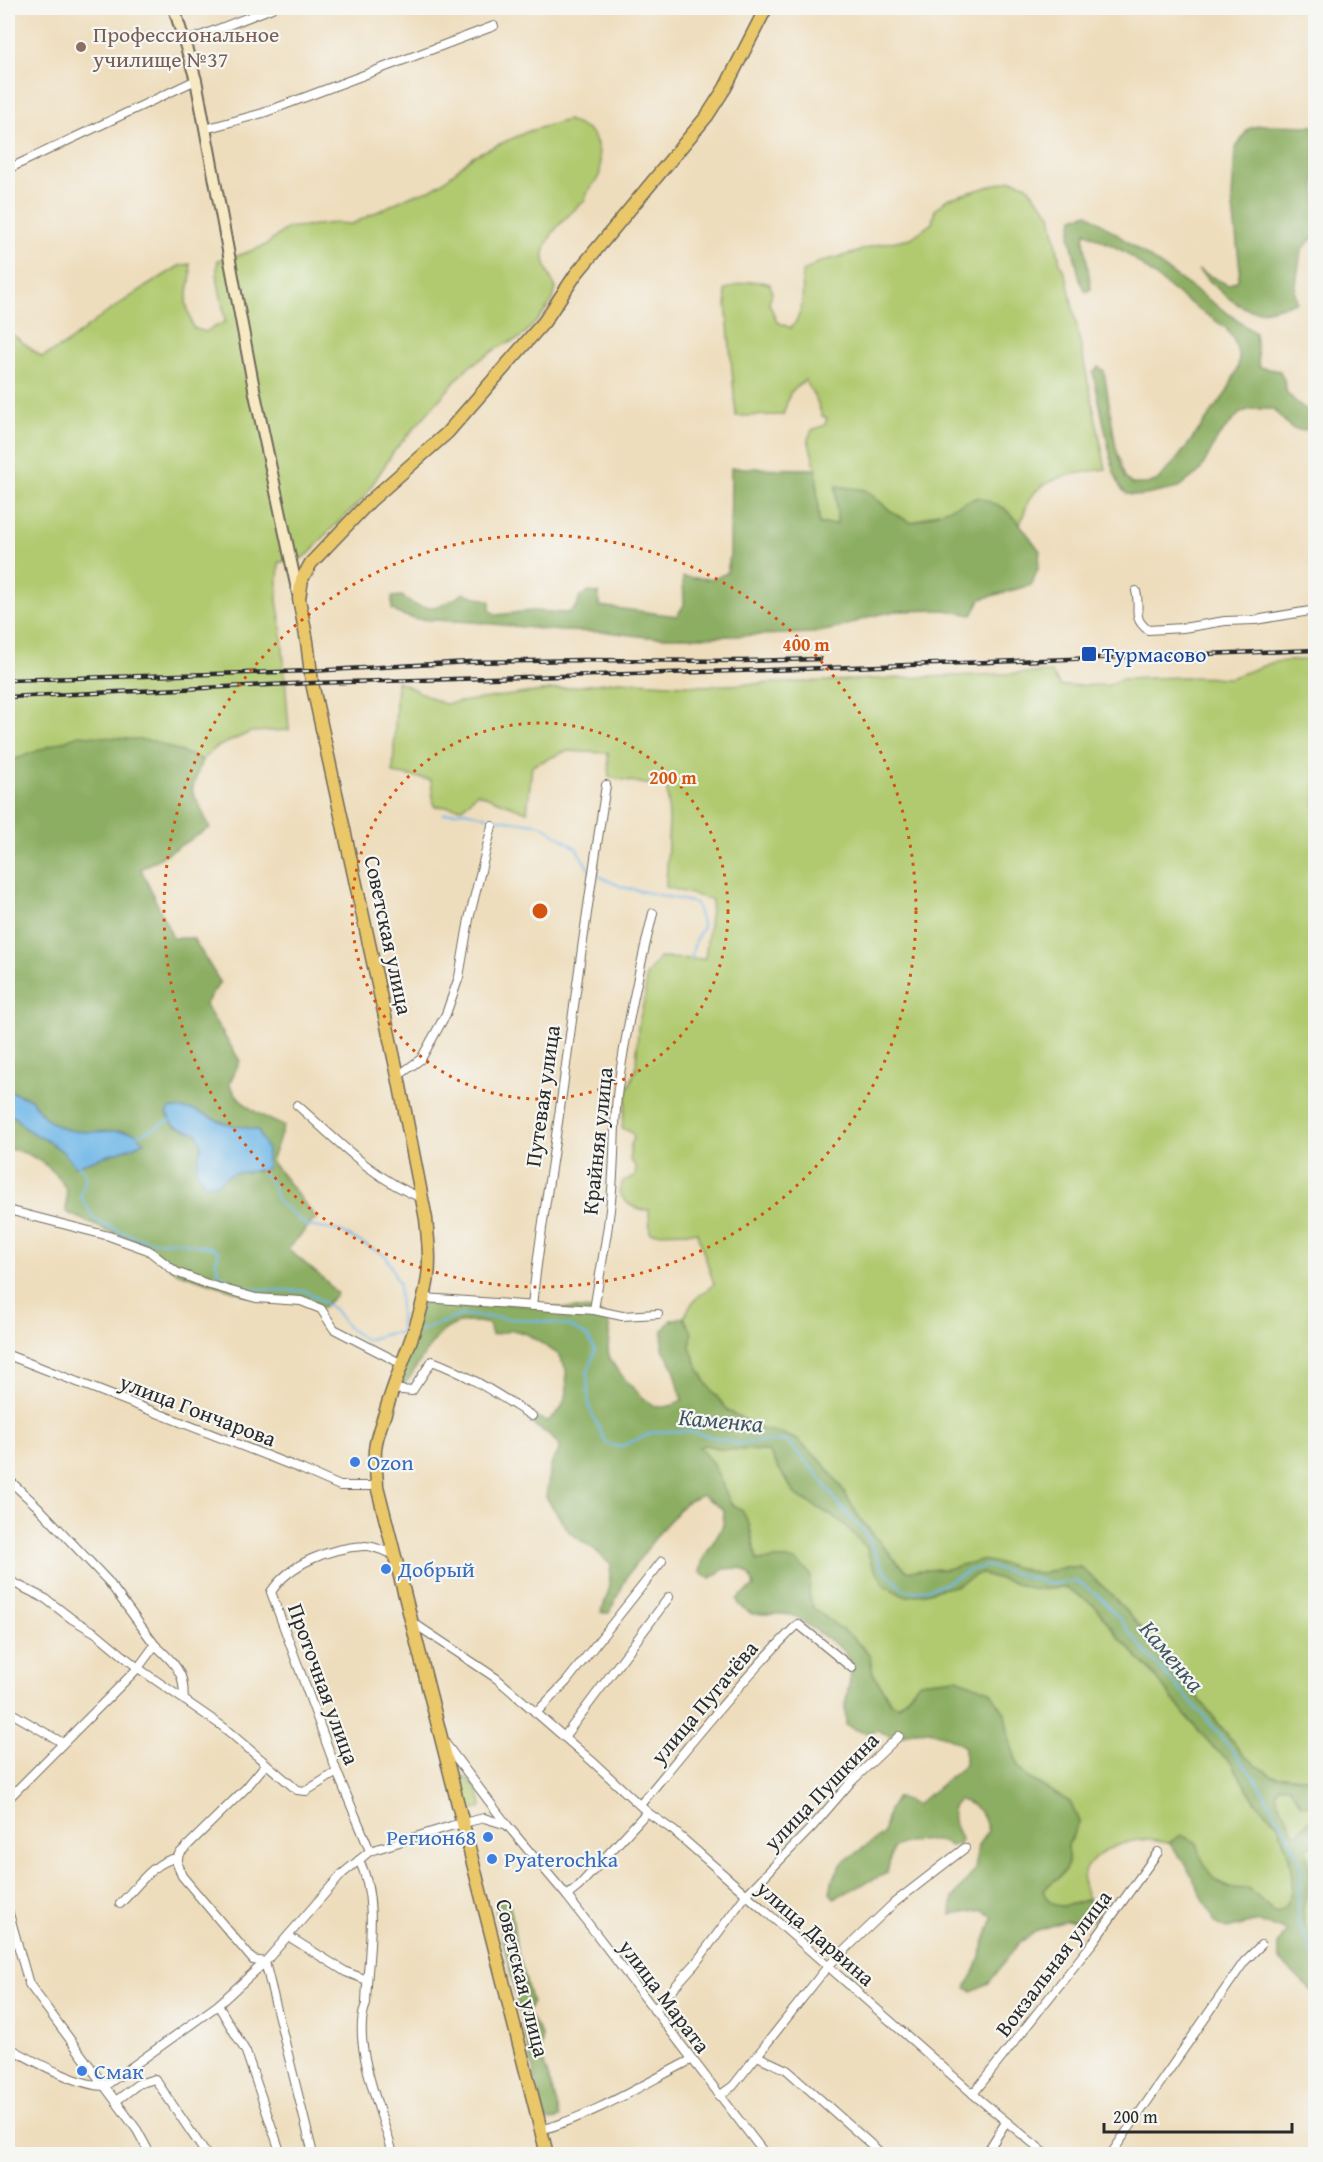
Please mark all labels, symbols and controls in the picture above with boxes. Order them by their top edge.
place label: Профессиональное училище №37 [92,18,279,75]
marker: Профессиональное училище №37 [74,40,88,54]
text: 400 m [782,631,830,658]
place label: Турмасово [1102,638,1207,670]
marker: Турмасово [1080,645,1098,663]
text: 200 m [649,764,697,791]
street label: Советская улица [357,852,422,1018]
centre of rings [530,901,550,921]
street label: Путевая улица [516,1022,568,1169]
street label: Крайняя улица [573,1065,621,1216]
street label: улица Гончарова [114,1365,281,1455]
water label: Каменка [677,1399,765,1441]
place label: Ozon [367,1446,414,1478]
marker: Ozon [348,1455,362,1469]
place label: Добрый [397,1553,475,1585]
marker: Добрый [379,1562,393,1576]
street label: Проточная улица [280,1599,368,1770]
water label: Каменка [1131,1612,1213,1700]
street label: улица Пугачёва [642,1633,766,1772]
street label: улица Пушкина [755,1724,886,1858]
place label: Регион68 [386,1821,476,1853]
marker: Регион68 [481,1830,495,1844]
place label: Pyaterochka [504,1843,619,1875]
marker: Pyaterochka [485,1852,499,1866]
street label: улица Дарвина [749,1872,883,1994]
street label: Вокзальная улица [987,1883,1119,2043]
street label: Советская улица [488,1896,558,2061]
street label: улица Марата [611,1931,719,2060]
place label: Смак [94,2055,144,2087]
marker: Смак [75,2064,89,2078]
scale bar [1104,2096,1292,2134]
text: 200 m [1113,2103,1158,2130]

